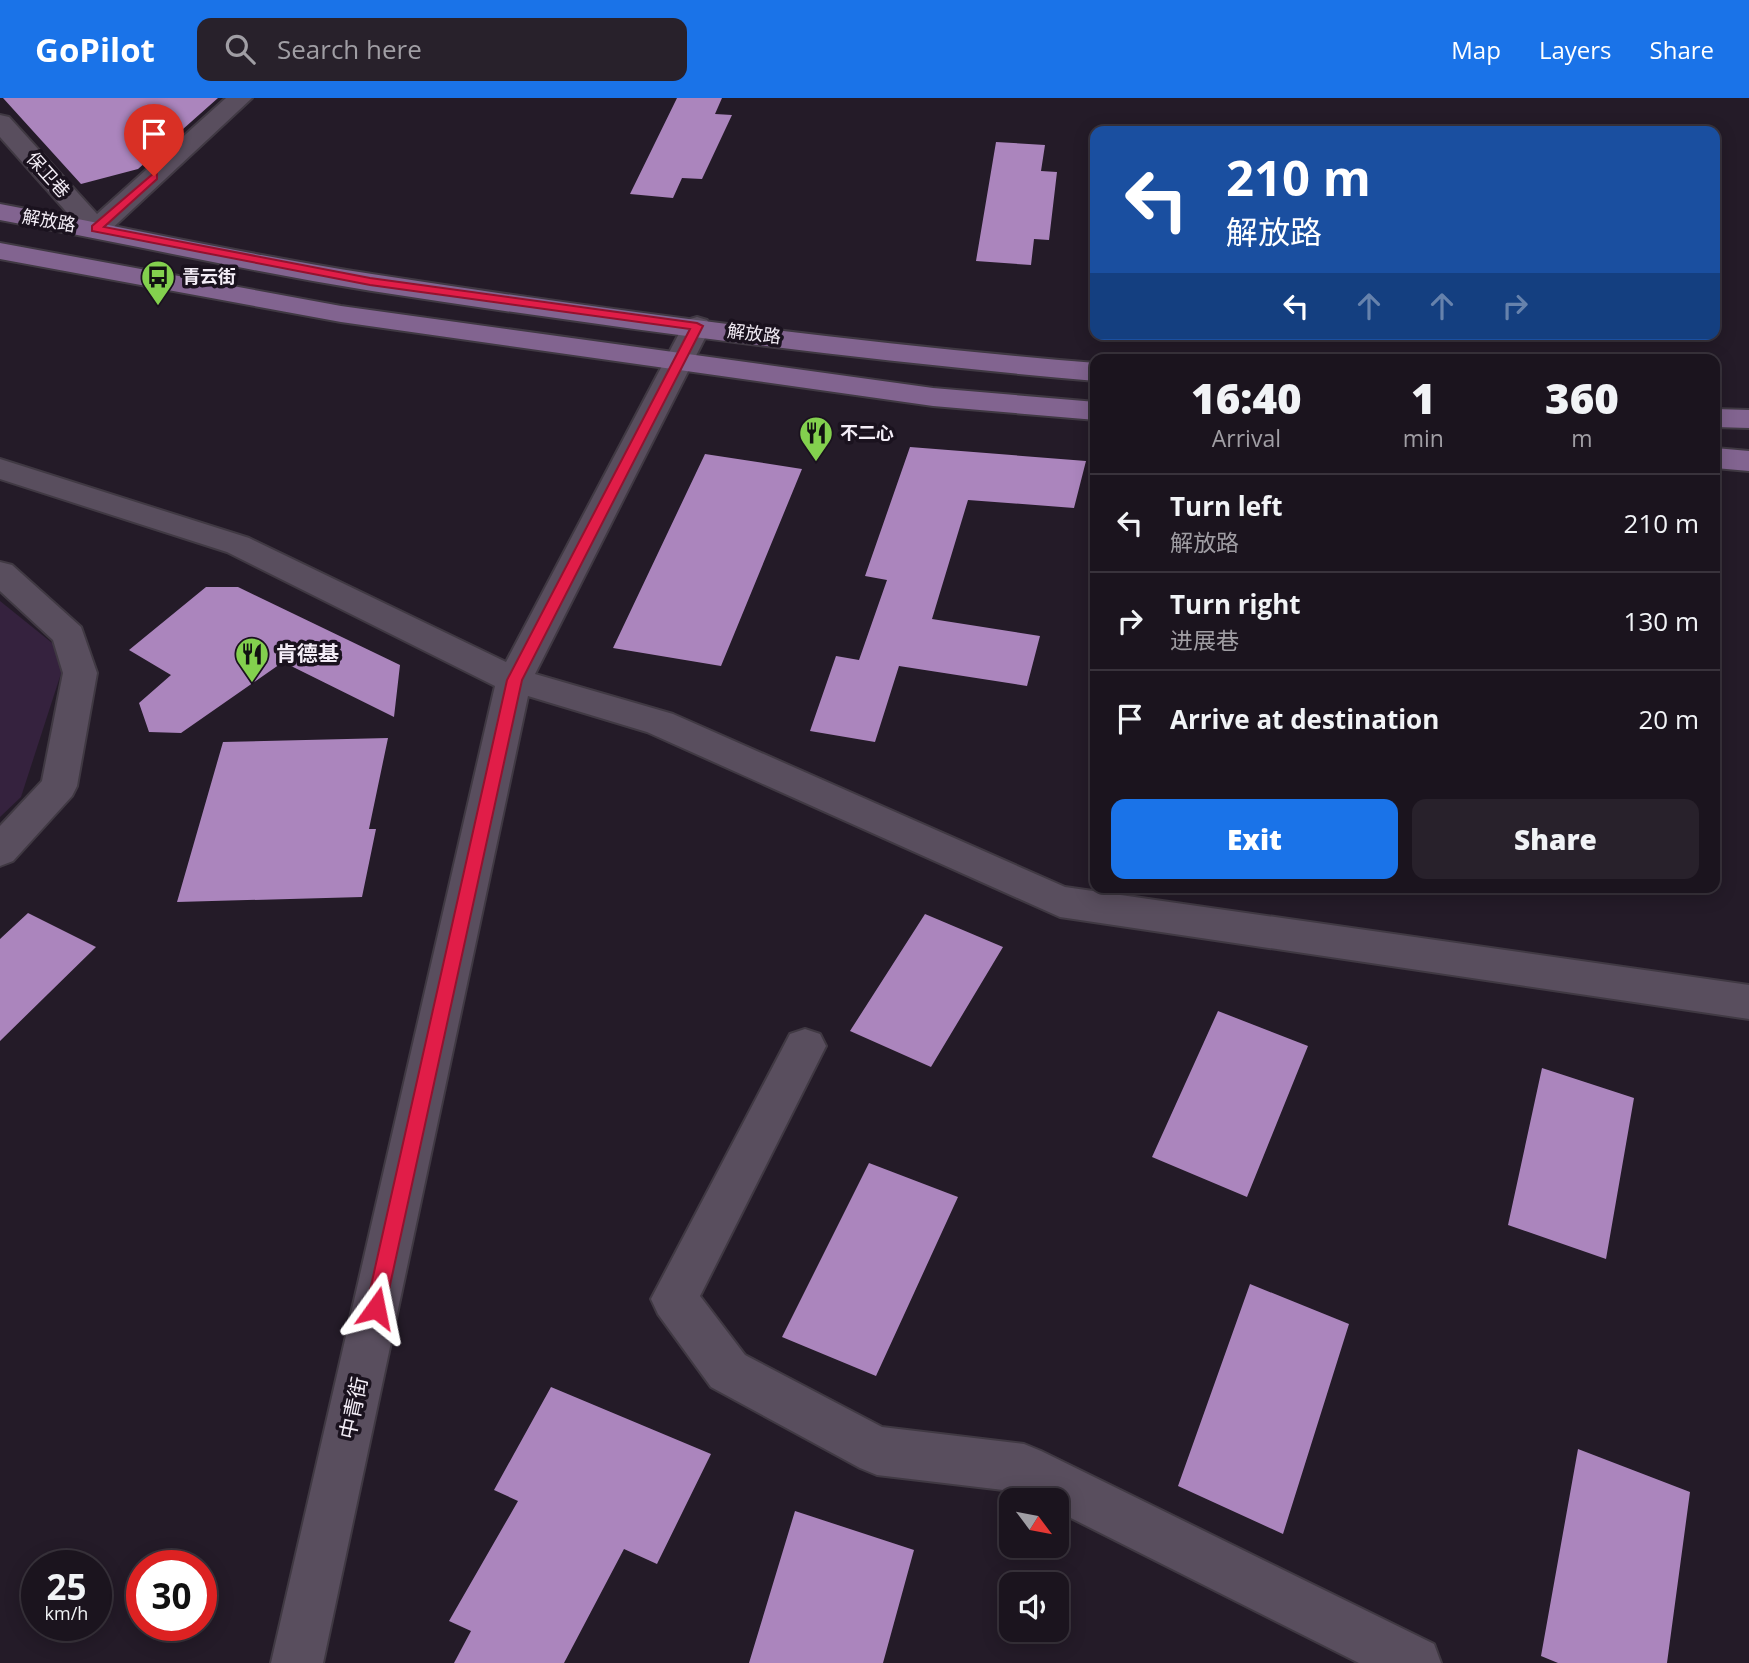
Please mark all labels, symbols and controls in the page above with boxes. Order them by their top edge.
search box [197,18,687,81]
text: GoPilot [35,27,155,72]
icon: search [221,30,259,68]
text: Search here [277,31,422,67]
text: Map [1451,33,1501,66]
text: Layers [1539,33,1612,66]
text: Share [1650,33,1714,66]
pin [124,104,184,176]
icon: arrive [135,115,173,153]
text: 210 m [1226,144,1371,210]
street label: 保卫巷 [22,146,76,202]
icon: left [1111,154,1202,245]
street label: 解放路 [21,204,78,237]
text: 解放路 [1226,210,1322,253]
bus stop icon: 青云街 [139,258,177,307]
place label: 青云街 [182,264,236,288]
icon: left [1277,287,1315,325]
icon: ahead [1350,287,1388,325]
icon: ahead [1423,287,1461,325]
icon: right [1496,287,1534,325]
street label: 解放路 [726,318,782,348]
text: 16:40 [1191,369,1302,426]
text: 1 [1411,369,1436,426]
text: 360 [1545,369,1619,426]
restaurant icon: 不二心 [797,414,835,463]
place label: 不二心 [840,420,894,444]
text: Arrival [1212,422,1281,454]
text: min [1403,422,1444,454]
text: m [1571,422,1593,454]
text: Turn left [1170,488,1282,524]
icon: left [1111,504,1149,542]
text: 210 m [1624,505,1699,541]
text: 解放路 [1170,526,1239,558]
text: Turn right [1170,586,1301,622]
icon: right [1111,602,1149,640]
text: 130 m [1624,603,1699,639]
text: 进展巷 [1170,624,1239,656]
restaurant icon: 肯德基 [233,635,271,684]
place label: 肯德基 [276,639,339,667]
icon: arrive [1111,700,1149,738]
text: Arrive at destination [1170,701,1439,737]
text: 20 m [1638,701,1699,737]
button: Exit [1111,799,1398,879]
button: Share [1412,799,1699,879]
position arrow [339,1271,413,1345]
street label: 中青街 [333,1374,373,1442]
north arrow [999,1488,1069,1558]
map controls [999,1488,1069,1642]
speed limit sign: 30 [126,1550,217,1641]
text: 25 [46,1563,87,1610]
button: sound [999,1572,1069,1642]
text: km/h [45,1601,88,1625]

